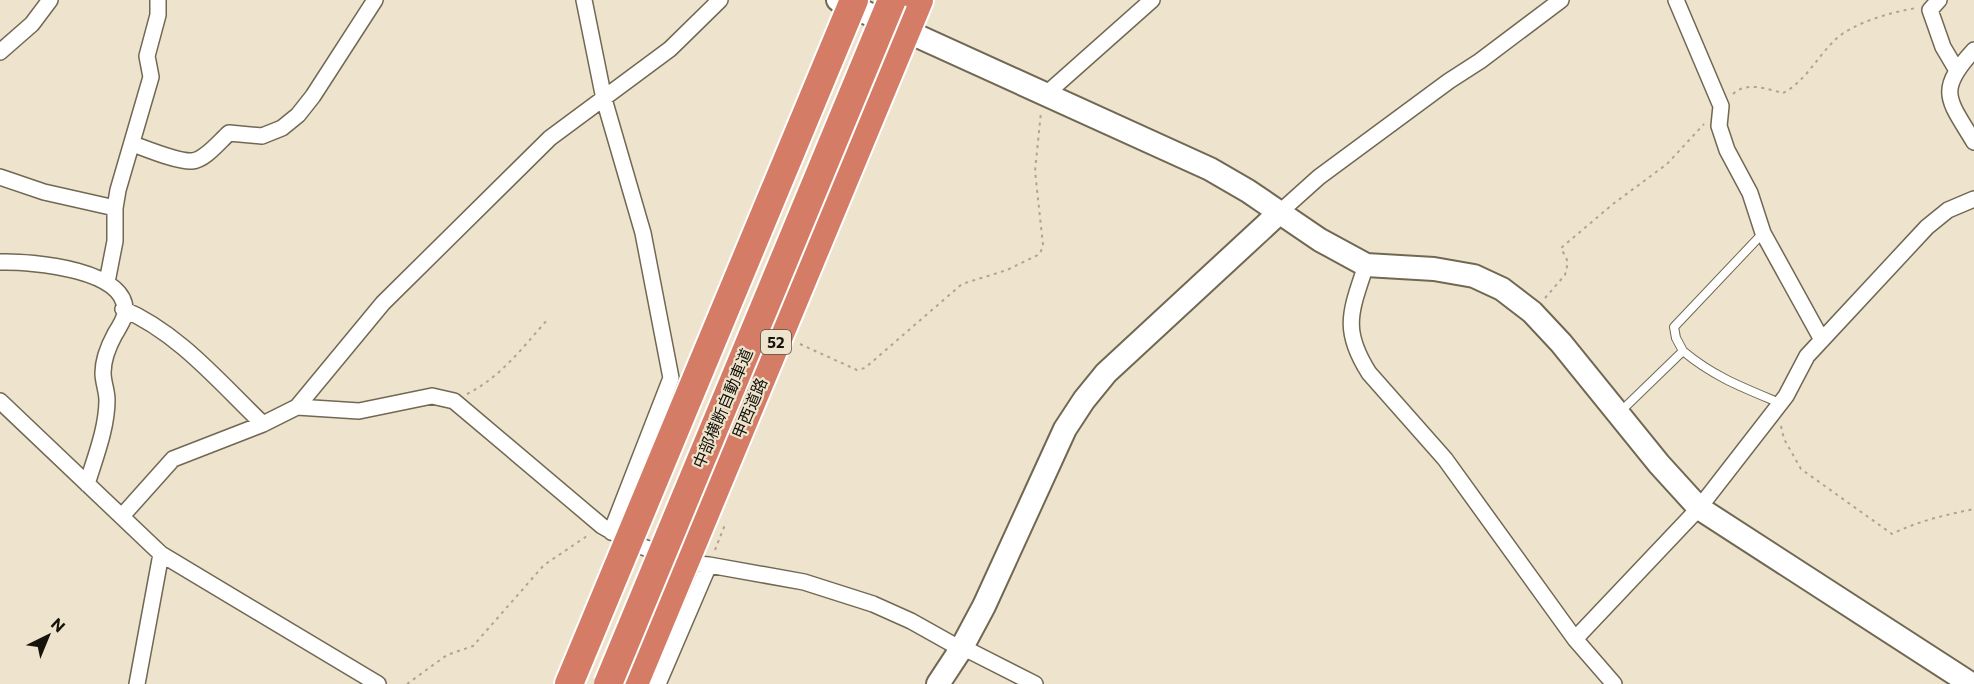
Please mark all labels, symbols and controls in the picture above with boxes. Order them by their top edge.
road number: 52 [761,330,791,354]
street label: 中部横断自動車道 [688,345,756,471]
street label: 甲西道路 [728,375,770,441]
north arrow [18,606,78,666]
text: N [48,614,69,636]

